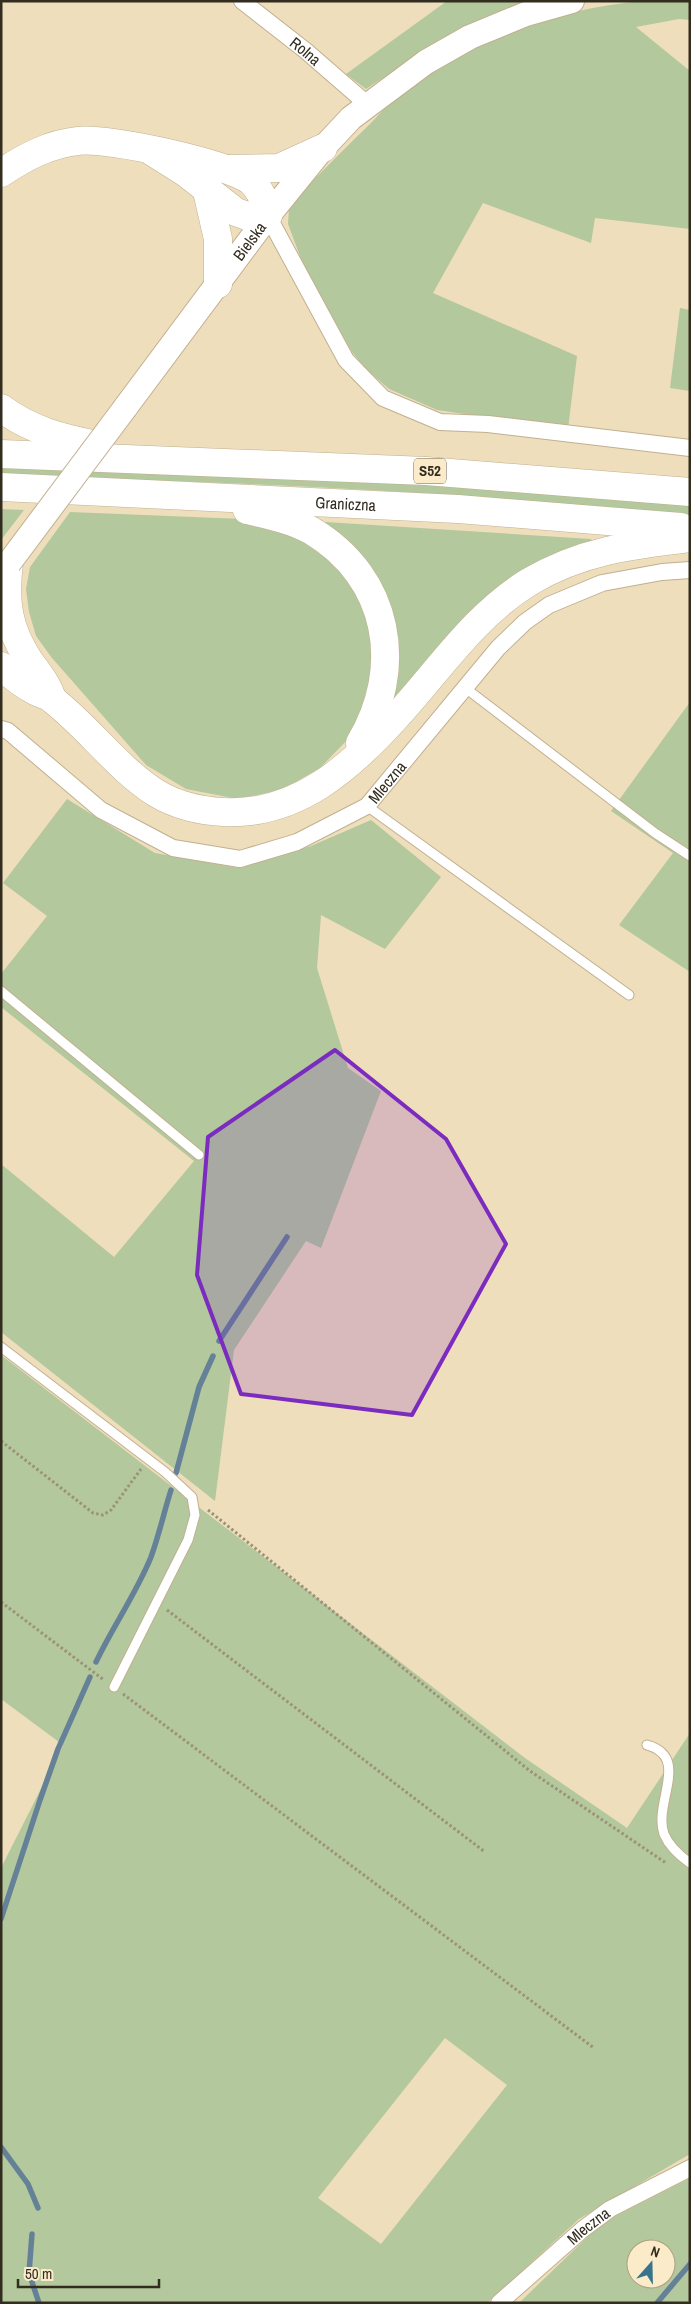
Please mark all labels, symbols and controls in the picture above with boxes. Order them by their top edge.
street label: Rolna [286,32,327,71]
street label: Bielska [228,217,271,265]
road number: S52 [414,458,446,484]
street label: Graniczna [315,491,377,516]
street label: Mleczna [363,756,411,808]
street label: Mleczna [562,2202,615,2249]
north arrow [626,2239,676,2289]
text: N [648,2242,662,2262]
scale bar [18,2256,159,2288]
text: 50 m [25,2263,52,2284]

